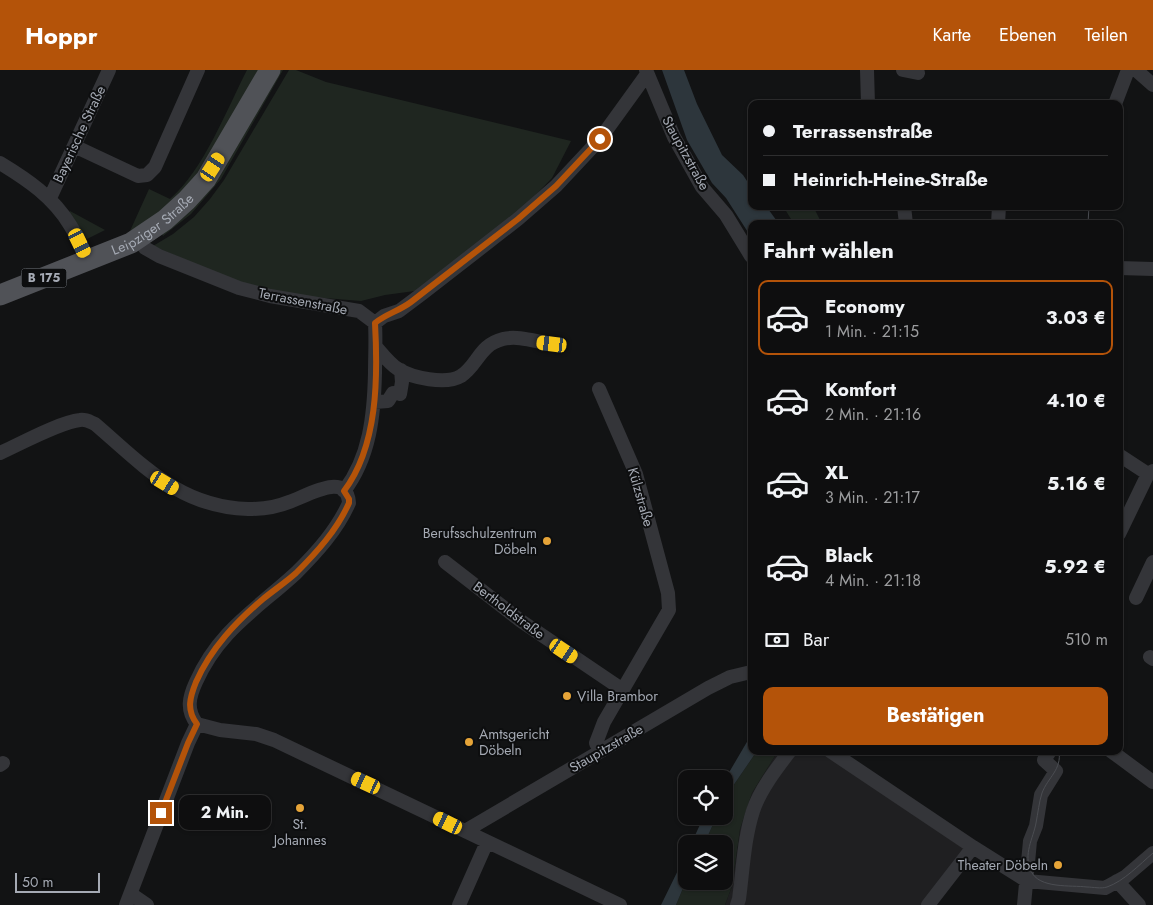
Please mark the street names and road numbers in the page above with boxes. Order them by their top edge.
street label: Bayerische Straße [48,82,110,186]
street label: Staupitzstraße [657,112,715,194]
street label: Leipziger Straße [108,189,198,260]
road number: B 175 [22,268,66,288]
street label: Terrassenstraße [257,283,349,319]
street label: Külzstraße [623,465,659,529]
street label: Bertholdstraße [469,576,549,644]
street label: Staupitzstraße [565,719,647,777]

